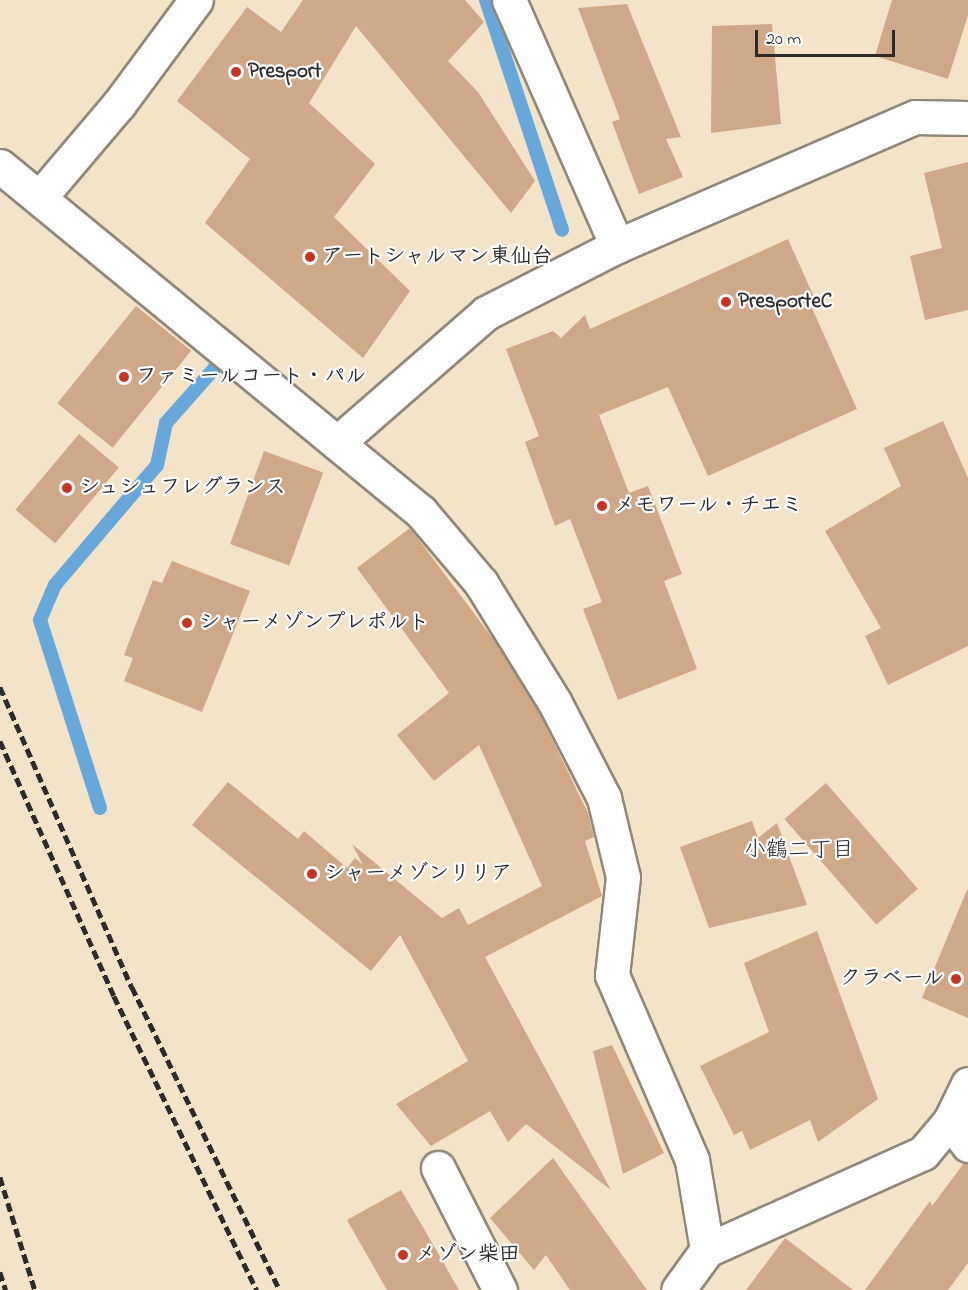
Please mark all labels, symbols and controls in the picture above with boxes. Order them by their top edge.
scale bar [758,18,898,56]
text: 20 m [766,27,801,53]
place label: Presport [248,59,321,85]
marker: Presport [229,65,243,79]
place label: アートシャルマン東仙台 [322,244,552,270]
marker: アートシャルマン東仙台 [303,250,317,264]
place label: PresporteC [738,289,832,315]
marker: PresporteC [719,295,733,309]
place label: ファミールコート・パル [136,364,367,390]
marker: ファミールコート・パル [117,370,131,384]
place label: シュシュフレグランス [79,475,289,501]
marker: シュシュフレグランス [60,481,74,495]
place label: メモワール・チエミ [614,493,803,519]
marker: メモワール・チエミ [595,499,609,513]
place label: シャーメゾンプレポルト [199,610,430,636]
marker: シャーメゾンプレポルト [180,616,194,630]
district label: 小鶴二丁目 [744,839,854,865]
place label: シャーメゾンリリア [324,861,513,887]
marker: シャーメゾンリリア [305,867,319,881]
place label: クラベール [839,966,944,992]
marker: クラベール [949,972,963,986]
place label: メゾン柴田 [415,1242,520,1268]
marker: メゾン柴田 [396,1248,410,1262]

